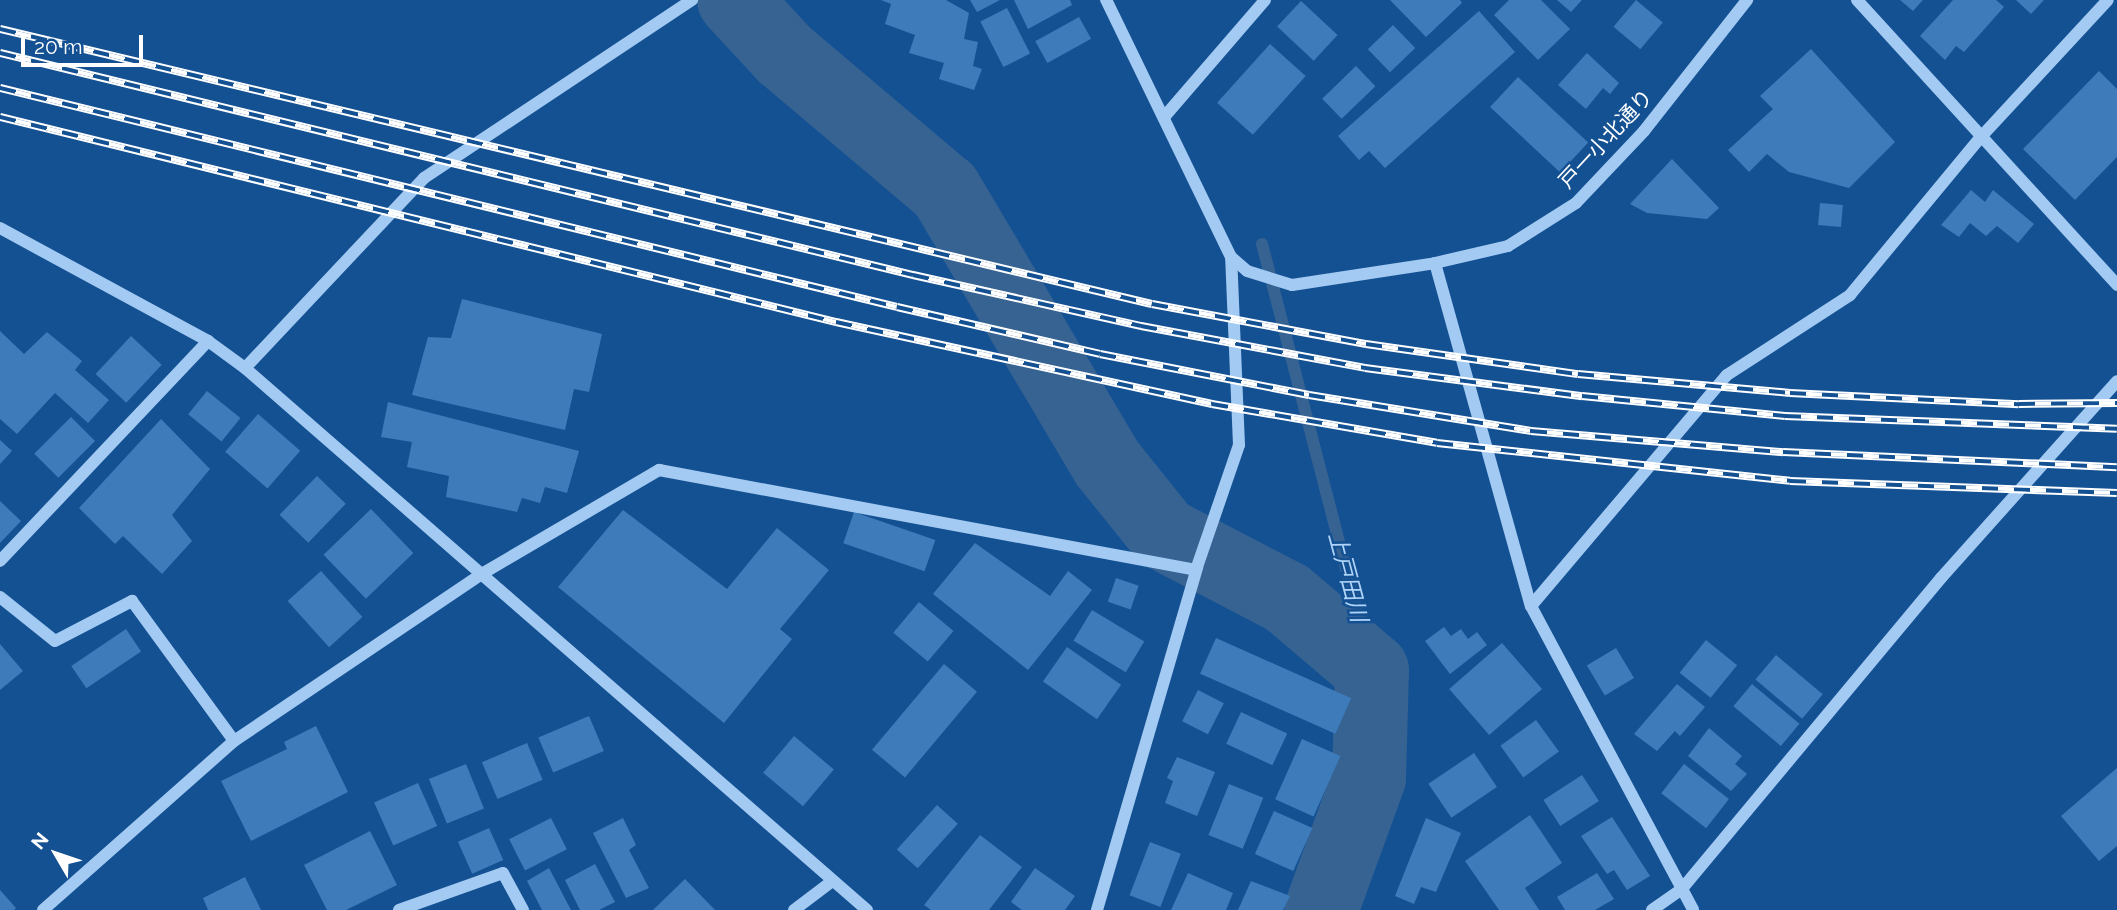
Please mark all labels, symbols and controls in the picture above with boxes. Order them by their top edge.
scale bar [24,21,147,65]
text: 20 m [34,34,82,59]
street label: 戸一小北通り [1554,84,1658,194]
water label: 上戸田川 [1323,529,1373,625]
north arrow [21,819,91,889]
text: N [27,828,53,853]

